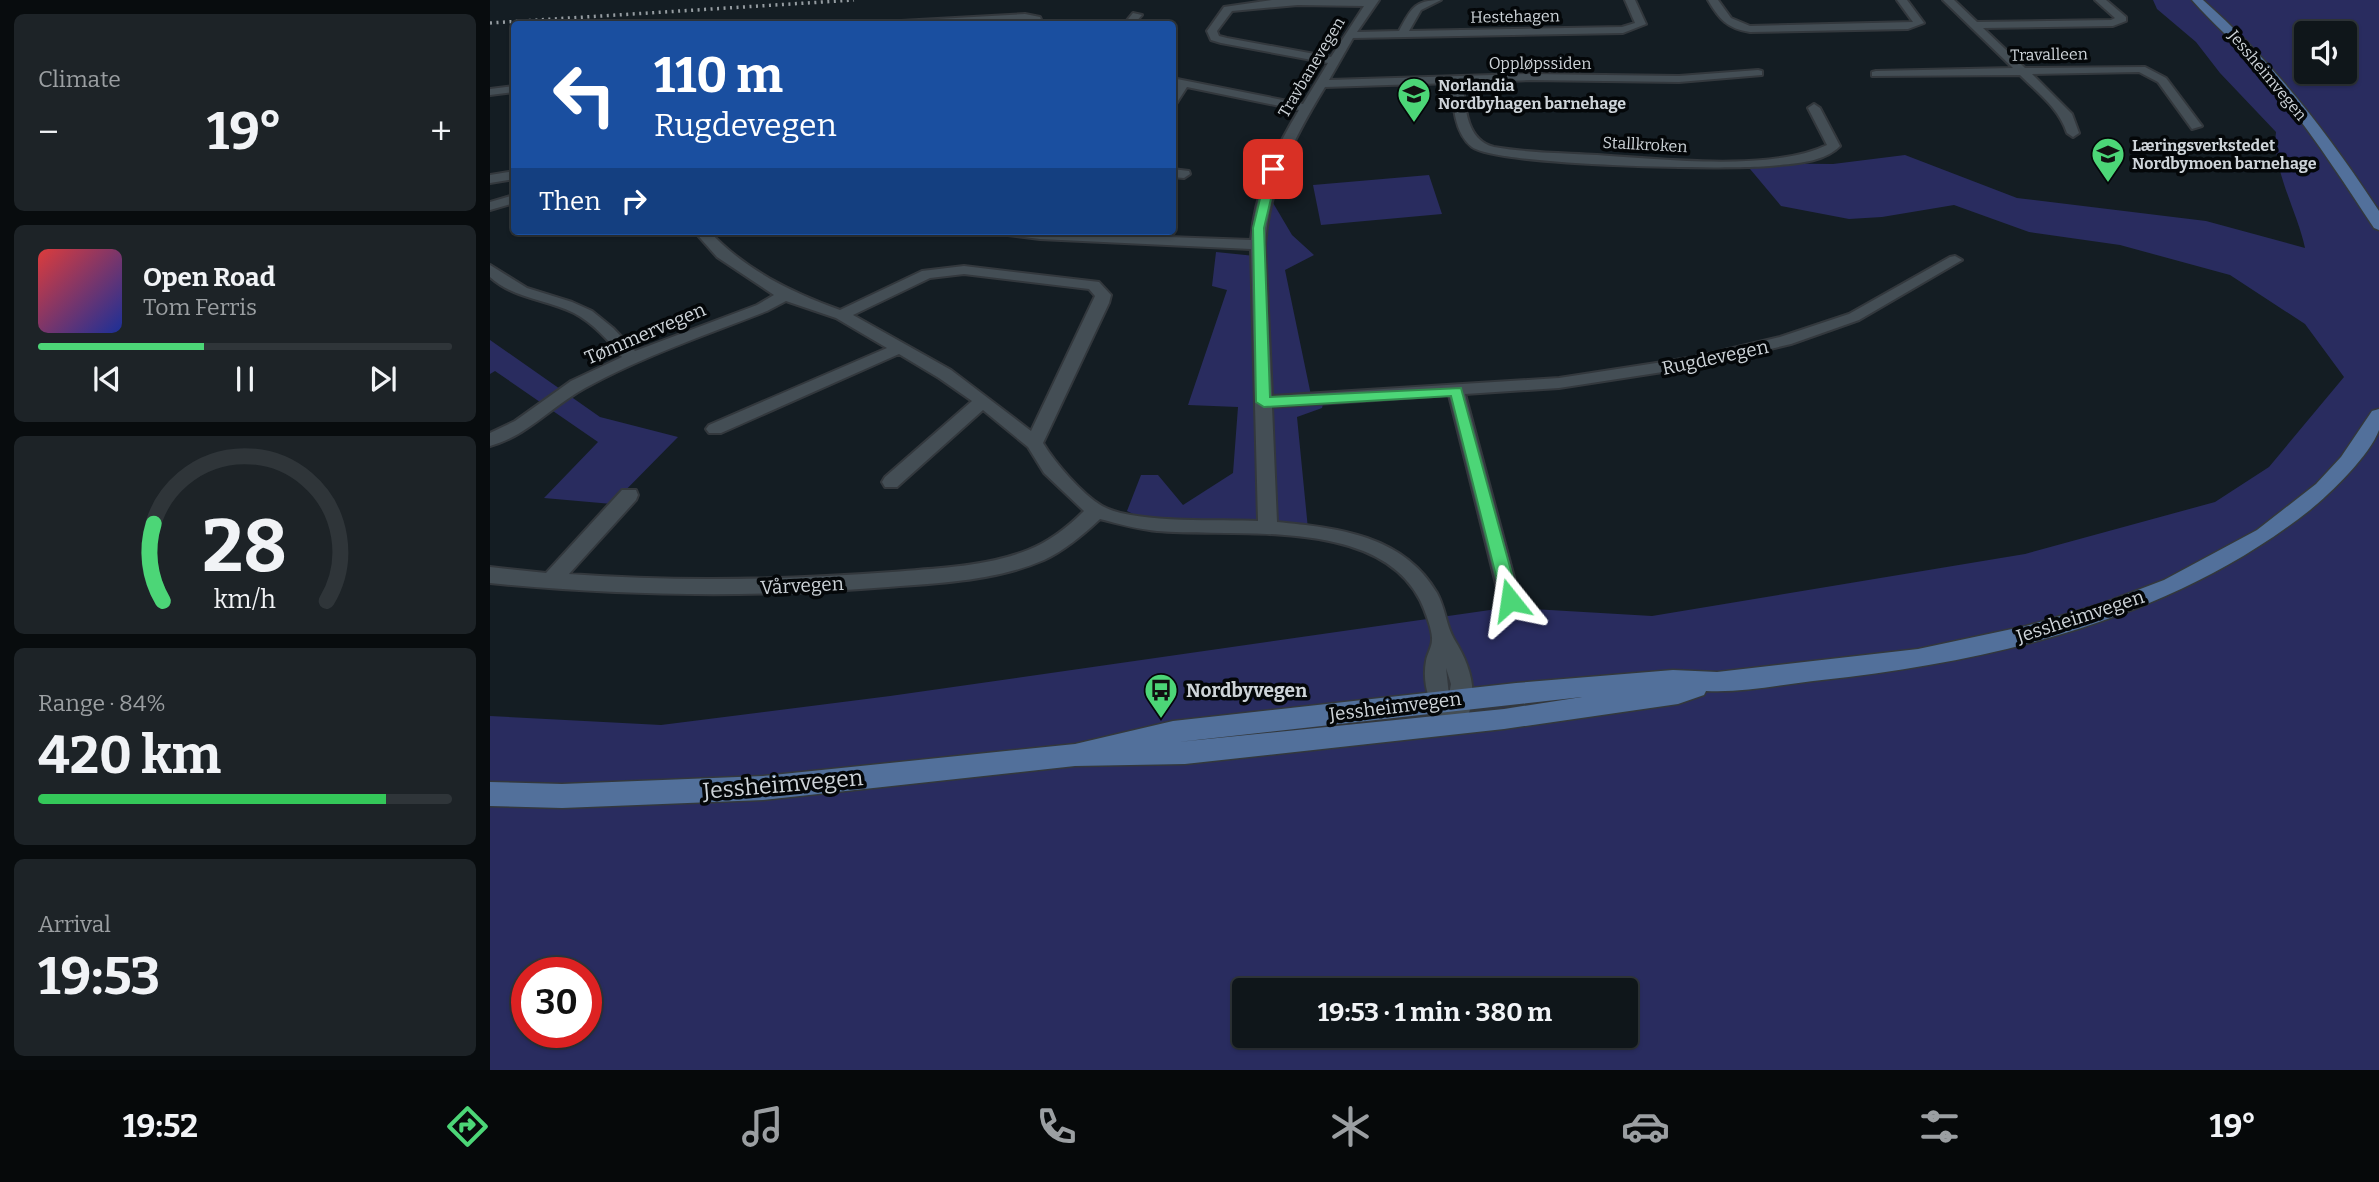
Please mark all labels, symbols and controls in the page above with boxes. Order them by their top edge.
street label: Hestehagen [1470,6,1560,27]
street label: Travbanevegen [1274,14,1349,121]
map controls [2294,21,2357,84]
button: sound [2294,21,2357,84]
street label: Jessheimvegen [2224,26,2311,124]
street label: Travalleen [2010,44,2088,65]
text: 110 m [654,46,783,105]
icon: left [539,49,630,140]
street label: Oppløpssiden [1489,54,1591,73]
text: Climate [38,65,121,93]
school or university icon: Norlandia Nordbyhagen barnehage [1395,75,1433,124]
place label: Norlandia Nordbyhagen barnehage [1438,76,1626,113]
text: 19° [207,100,282,163]
text: Rugdevegen [654,106,837,144]
text: − [38,109,59,155]
text: + [430,109,452,155]
street label: Stallkroken [1602,133,1688,156]
school or university icon: Læringsverkstedet Nordbymoen barnehage [2089,135,2127,184]
place label: Læringsverkstedet Nordbymoen barnehage [2132,136,2317,173]
pin [1243,139,1303,199]
icon: arrive [1254,150,1292,188]
icon: right [615,182,653,220]
text: Then [539,186,601,217]
text: Open Road [143,262,275,293]
text: Tom Ferris [143,293,257,321]
street label: Tømmervegen [581,298,709,369]
street label: Rugdevegen [1660,335,1771,380]
icon: previous [88,360,126,398]
icon: pause [226,360,264,398]
icon: next [364,360,402,398]
text: 28 [203,503,287,590]
position arrow [1473,563,1547,637]
street label: Vårvegen [760,572,844,599]
text: km/h [214,585,276,615]
street label: Jessheimvegen [2012,585,2147,648]
bus stop icon: Nordbyvegen [1142,671,1180,720]
place label: Nordbyvegen [1186,679,1308,702]
street label: Jessheimvegen [1327,687,1462,726]
text: Range · 84% [38,689,166,717]
text: 420 km [38,724,221,787]
street label: Jessheimvegen [701,763,865,805]
text: Arrival [38,910,111,938]
text: 19:53 [38,945,160,1008]
speed limit sign: 30 [511,957,602,1048]
text: 19:53 · 1 min · 380 m [1318,997,1552,1028]
icon: directions [443,1102,492,1151]
icon: music [738,1102,787,1151]
icon: phone [1032,1102,1081,1151]
icon: climate [1326,1102,1375,1151]
icon: car [1621,1102,1670,1151]
icon: filters [1915,1102,1964,1151]
text: 19:52 [123,1107,198,1145]
text: 19° [2210,1107,2256,1145]

